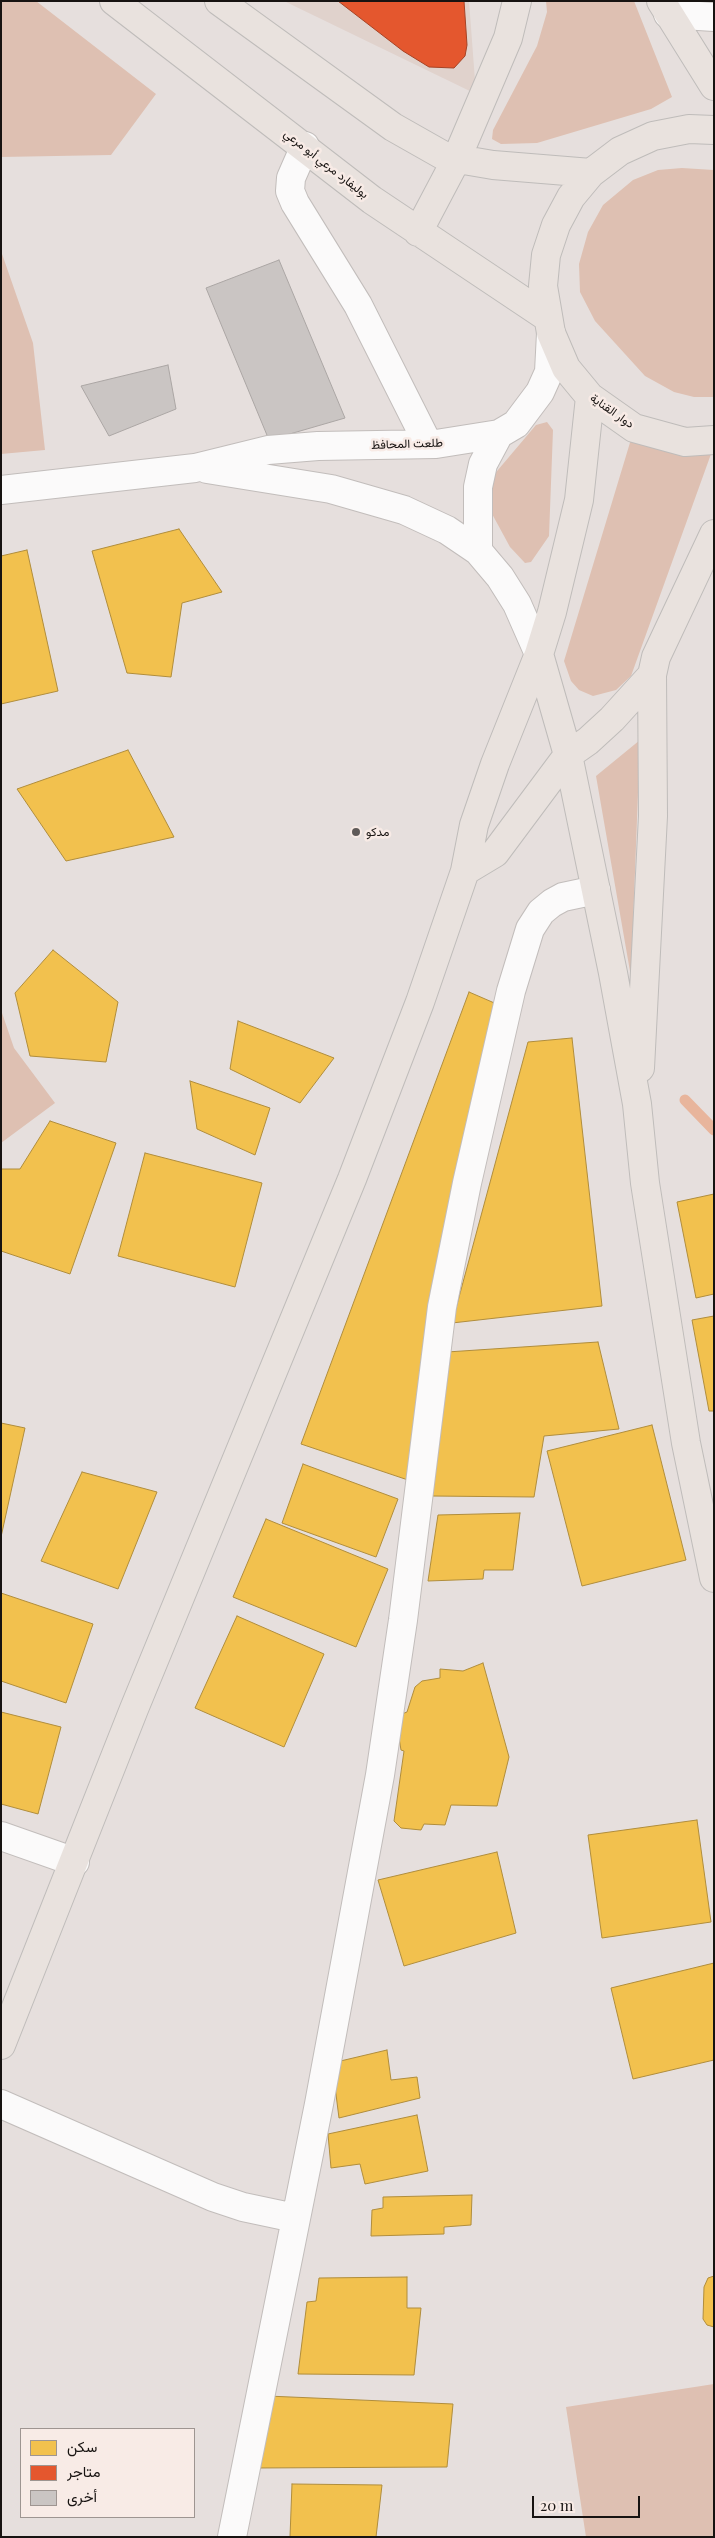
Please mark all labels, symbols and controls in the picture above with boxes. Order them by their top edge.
street label: بوليفارد مرعي أبو مرعي [281,126,371,202]
street label: دوار القناية [587,391,637,431]
street label: طلعت المحافظ [371,436,443,452]
place label: مدكو [366,825,389,839]
marker: مدكو [350,826,362,838]
legend [20,2428,195,2518]
text: سكن [67,2436,97,2456]
text: متاجر [67,2461,101,2481]
text: أخرى [67,2486,97,2506]
scale bar [535,2486,642,2518]
text: 20 m [540,2495,573,2515]

